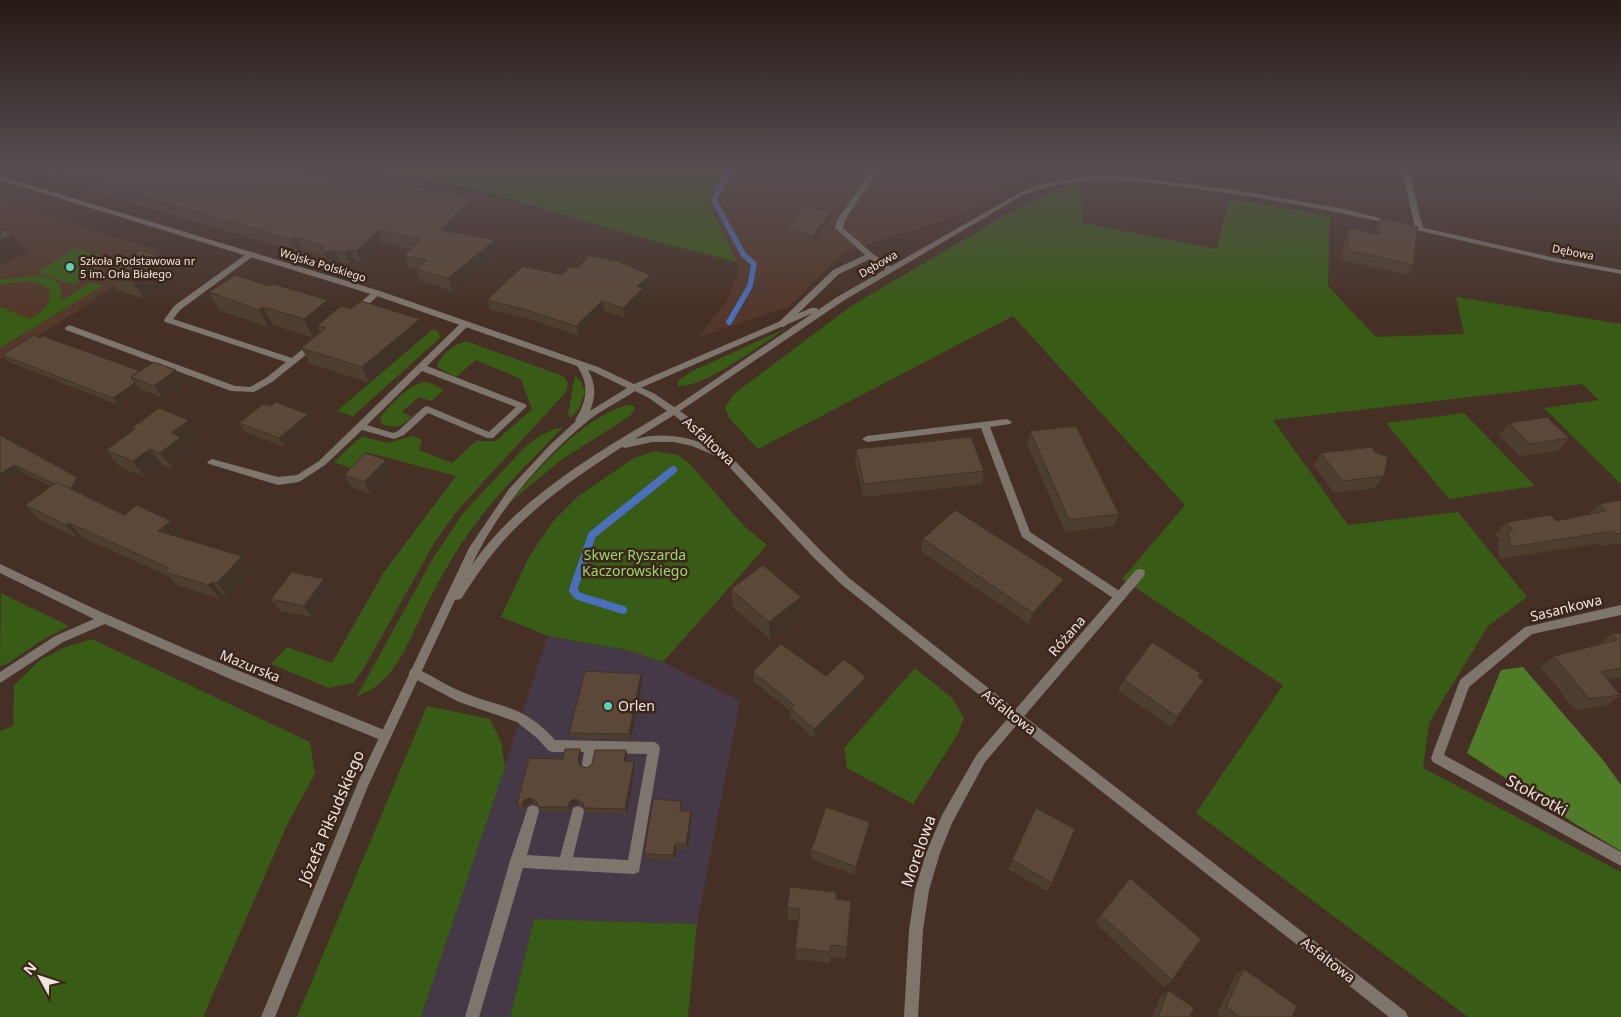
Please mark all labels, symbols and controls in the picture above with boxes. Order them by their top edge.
street label: Dębowa [1551,240,1595,263]
street label: Wojska Polskiego [278,244,368,285]
street label: Dębowa [856,247,900,281]
place label: Szkoła Podstawowa nr 5 im. Orła Białego [80,253,196,281]
marker: Szkoła Podstawowa nr 5 im. Orła Białego [64,261,76,273]
street label: Asfaltowa [679,412,739,469]
park label: Skwer Ryszarda Kaczorowskiego [582,545,688,580]
street label: Sasankowa [1528,589,1604,626]
street label: Różana [1044,611,1090,660]
street label: Mazurska [217,645,283,686]
street label: Asfaltowa [978,684,1040,739]
place label: Orlen [618,696,655,715]
marker: Orlen [602,700,614,712]
street label: Józefa Piłsudskiego [292,747,369,889]
street label: Stokrotki [1502,769,1572,821]
street label: Morelowa [895,812,941,890]
street label: Asfaltowa [1297,932,1359,987]
north arrow [15,952,65,1002]
text: N [19,958,41,979]

